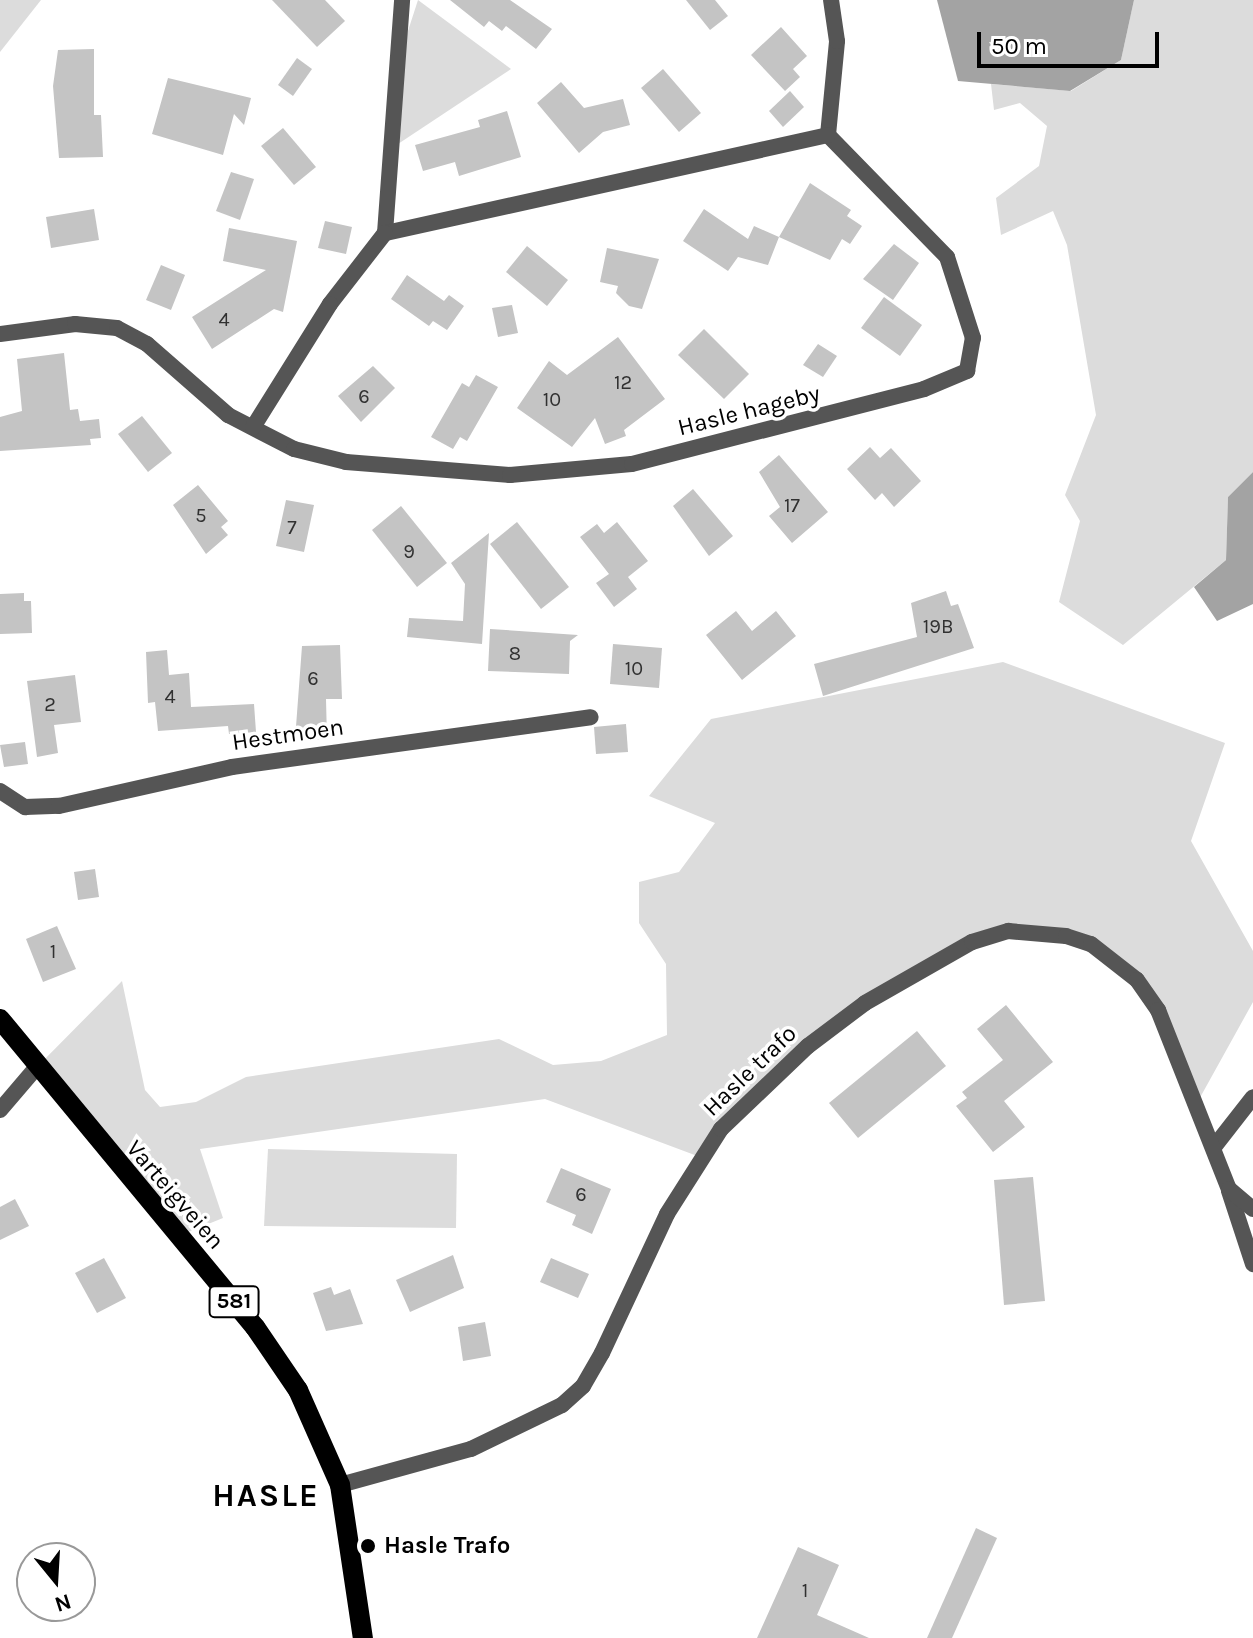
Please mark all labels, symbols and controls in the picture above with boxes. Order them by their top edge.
scale bar [981,16,1163,66]
text: 50 m [991,32,1047,60]
house number: 4 [218,307,230,331]
house number: 12 [614,370,632,394]
street label: Hasle hageby [675,379,823,443]
house number: 6 [358,384,370,408]
house number: 10 [543,387,561,411]
house number: 17 [784,493,800,517]
house number: 5 [195,503,207,527]
house number: 7 [287,515,297,539]
house number: 9 [403,539,415,563]
house number: 19B [923,614,953,638]
house number: 8 [509,641,521,665]
house number: 10 [625,656,643,680]
house number: 6 [307,666,319,690]
house number: 4 [164,684,176,708]
house number: 2 [44,692,56,716]
street label: Hestmoen [230,713,346,757]
house number: 1 [50,939,56,963]
street label: Hasle trafo [697,1019,803,1123]
street label: Varteigveien [120,1135,230,1255]
house number: 6 [575,1182,587,1206]
road number: 581 [208,1284,260,1320]
district label: HASLE [212,1477,320,1515]
place label: Hasle Trafo [384,1532,510,1560]
marker: Hasle Trafo [359,1537,377,1555]
north arrow [16,1542,96,1622]
house number: 1 [802,1578,808,1602]
text: N [51,1588,74,1618]

